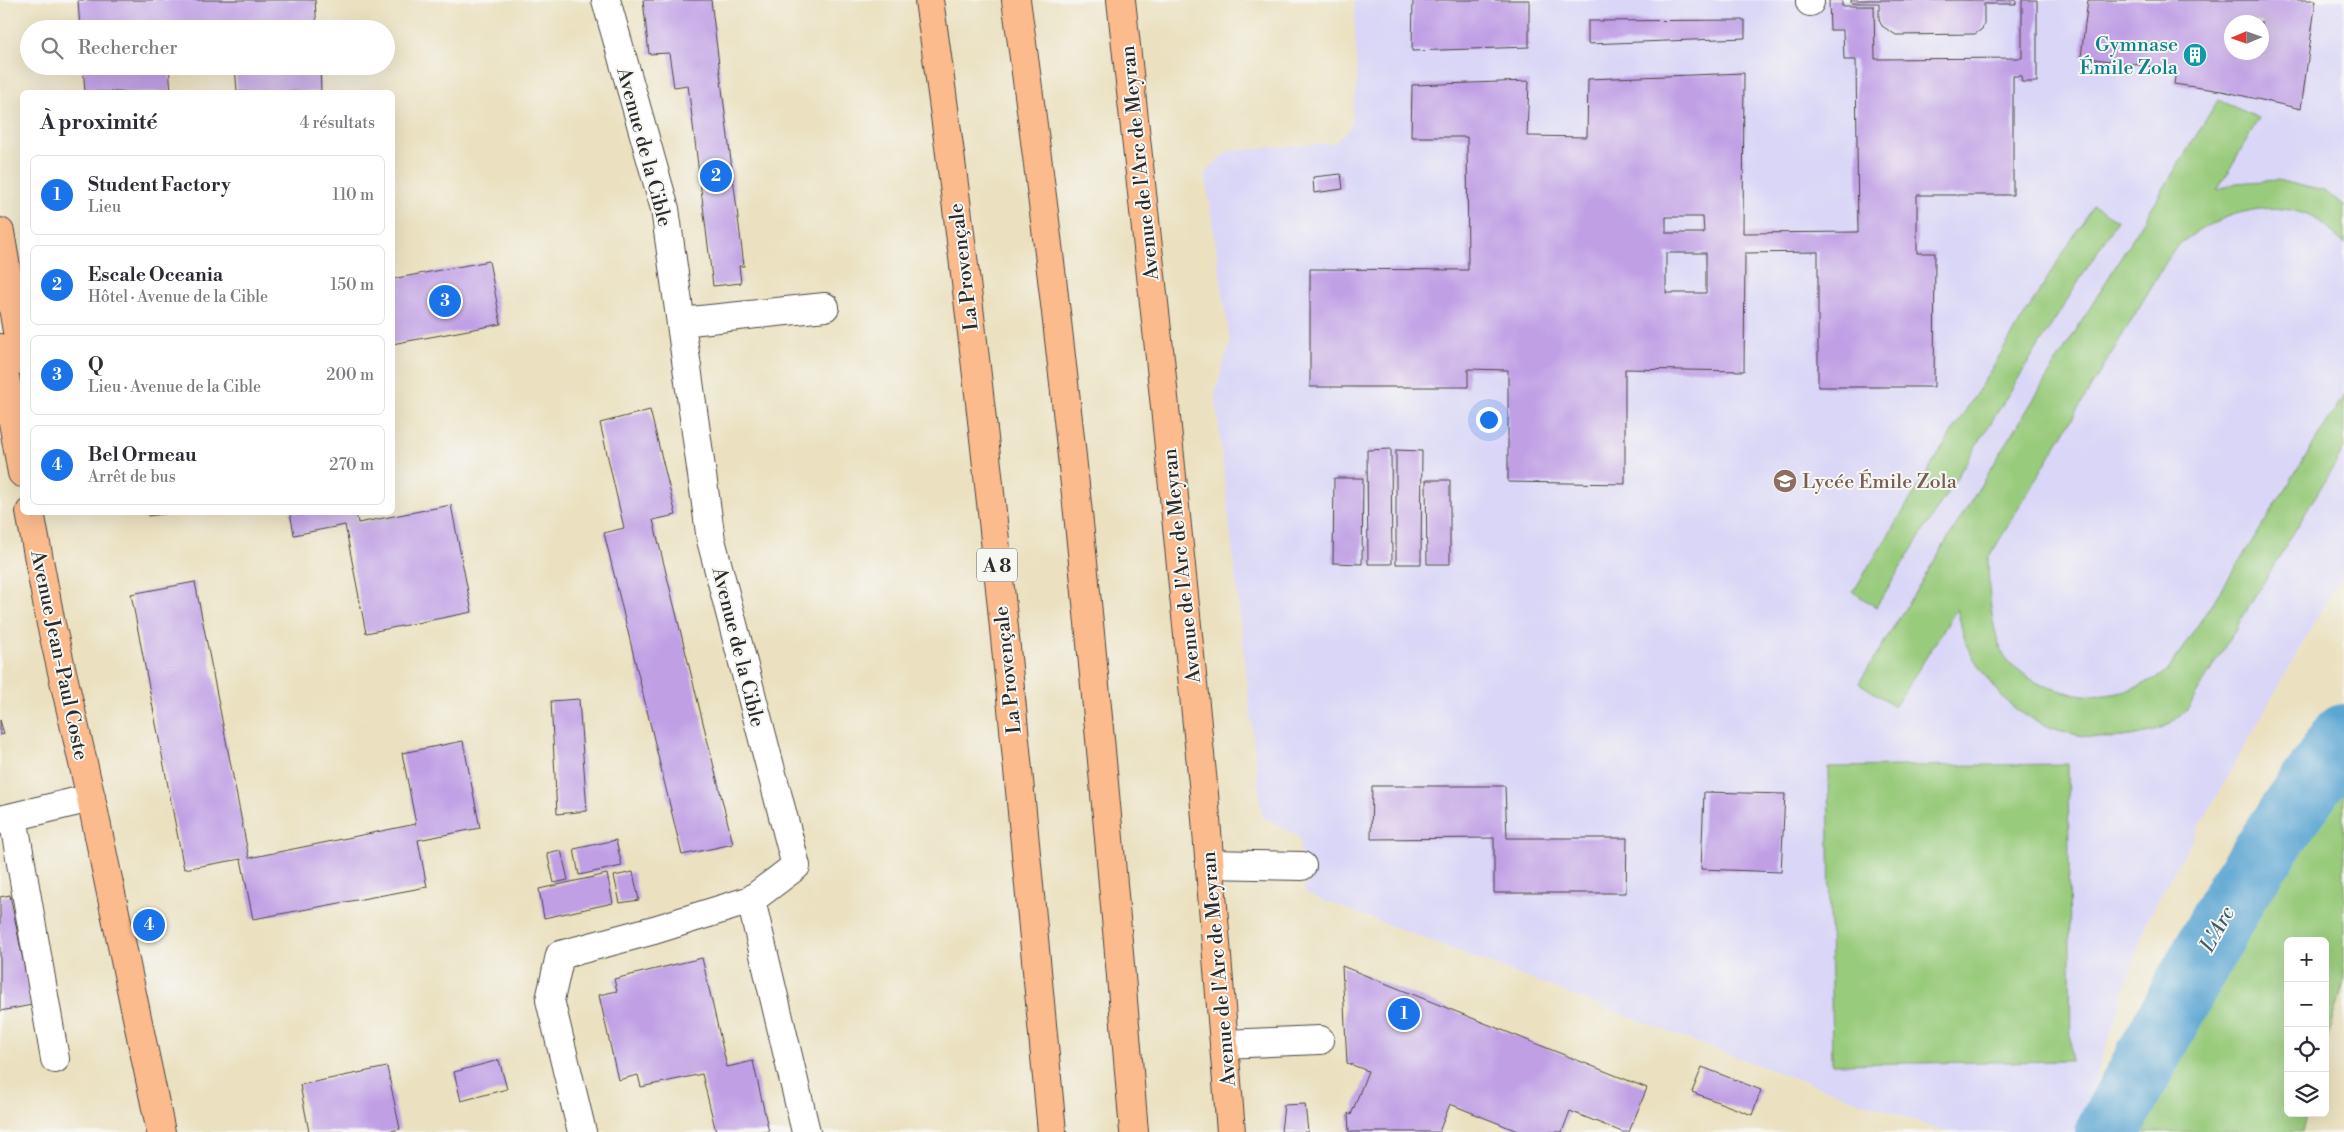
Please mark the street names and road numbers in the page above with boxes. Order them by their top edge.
street label: Avenue de l'Arc de Meyran [1116,44,1165,282]
street label: Avenue de la Cible [610,64,677,230]
street label: La Provençale [944,202,985,332]
street label: Avenue de l'Arc de Meyran [1158,447,1207,685]
street label: Avenue Jean-Paul Coste [24,547,93,762]
road number: A 8 [977,548,1017,582]
street label: Avenue de la Cible [705,564,769,730]
street label: La Provençale [989,605,1028,735]
street label: Avenue de l'Arc de Meyran [1197,850,1242,1088]

